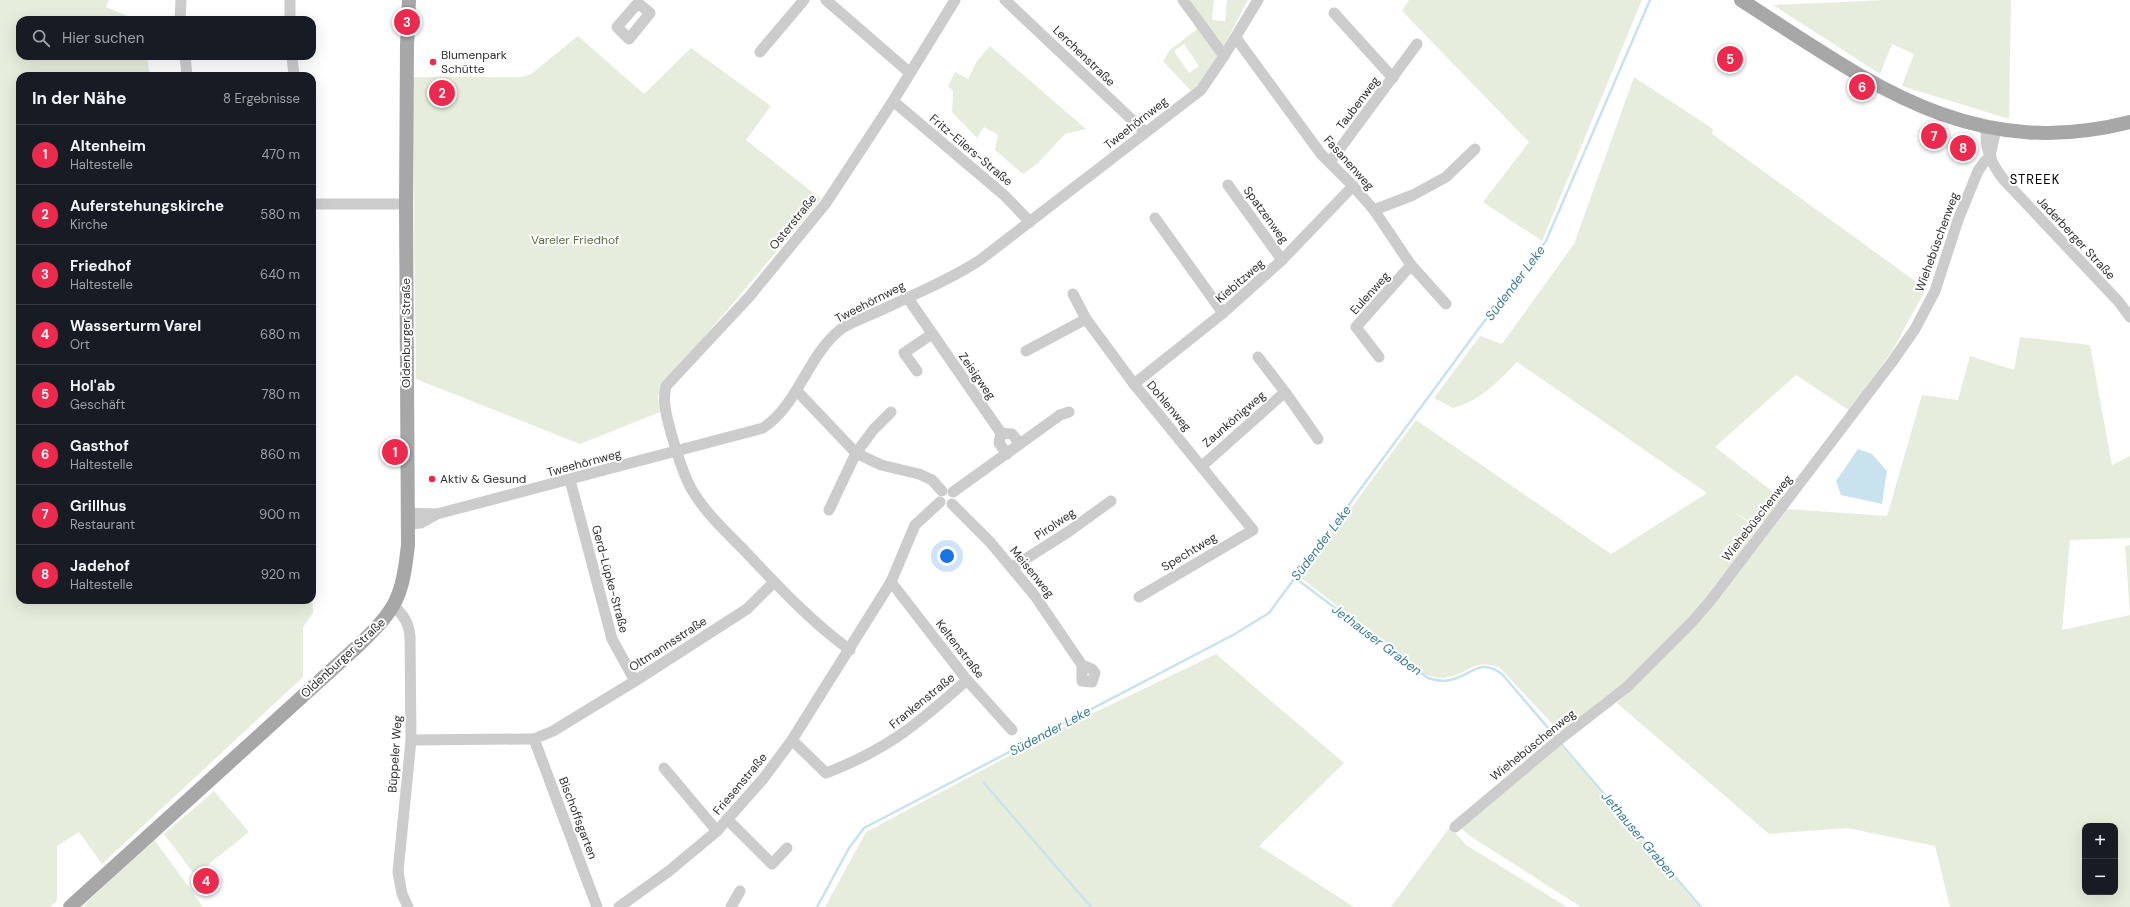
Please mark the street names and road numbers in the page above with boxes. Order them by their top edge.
street label: Lerchenstraße [1049,22,1119,90]
street label: Taubenweg [1333,73,1383,133]
street label: Tweehörnweg [1101,93,1171,153]
street label: Fritz-Eilers-Straße [926,111,1016,190]
street label: Fasanenweg [1320,132,1378,194]
street label: Spatzenweg [1240,183,1292,247]
street label: Wiehebüschenweg [1911,190,1963,294]
street label: Osterstraße [766,191,820,253]
street label: Jaderberger Straße [2033,193,2119,283]
street label: Kiebitzweg [1212,255,1268,307]
street label: Eulenweg [1347,268,1394,318]
street label: Tweehörnweg [832,277,908,326]
street label: Oldenburger Straße [398,278,414,388]
street label: Zeisigweg [955,349,999,403]
street label: Dohlenweg [1143,377,1195,435]
street label: Zaunkönigweg [1199,387,1269,451]
street label: Tweehörnweg [545,445,623,481]
street label: Wiehebüschenweg [1718,471,1796,564]
street label: Pirolweg [1031,504,1079,544]
street label: Gerd-Lüpke-Straße [588,523,632,635]
street label: Spechtweg [1158,529,1220,575]
street label: Meisenweg [1006,543,1058,601]
street label: Oltmannsstraße [626,613,710,675]
street label: Oldenburger Straße [297,615,389,701]
street label: Keltenstraße [932,616,988,682]
street label: Frankenstraße [886,670,958,732]
street label: Wiehebüschenweg [1487,705,1579,784]
street label: Büppeler Weg [384,714,406,793]
street label: Friesenstraße [709,749,771,818]
street label: Bischoffsgarten [555,775,601,862]

